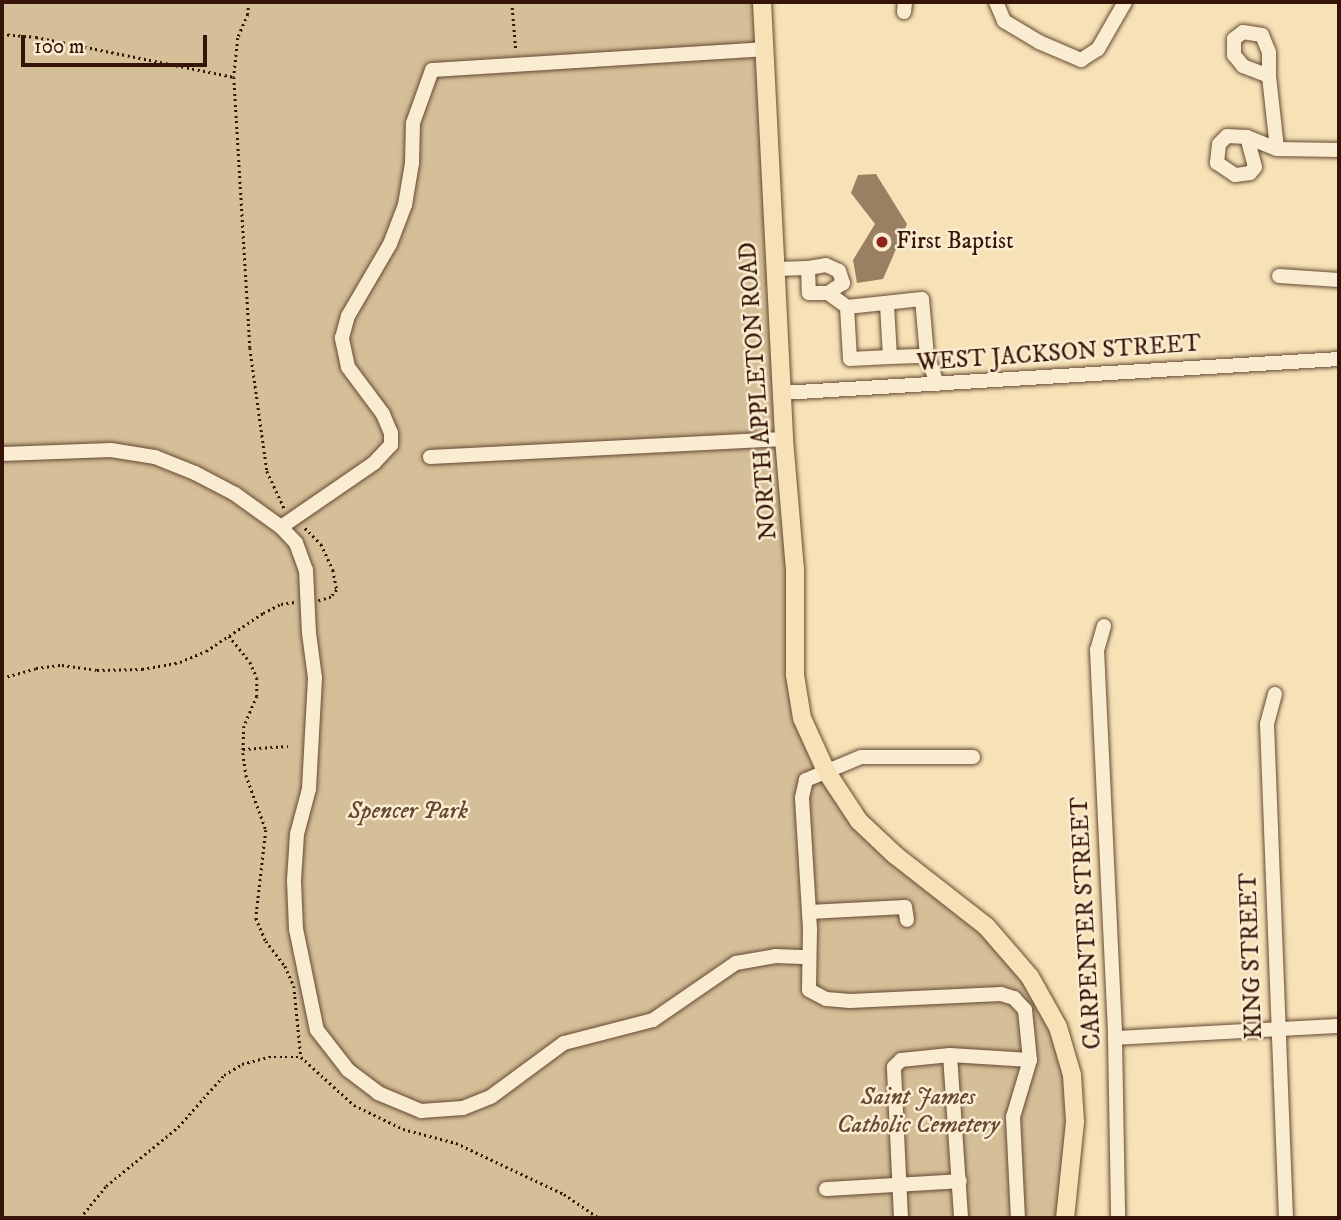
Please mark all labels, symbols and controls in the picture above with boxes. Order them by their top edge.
scale bar [24,21,210,65]
text: 100 m [34,34,85,60]
place label: First Baptist [896,228,1014,256]
marker: First Baptist [874,234,890,250]
street label: NORTH APPLETON ROAD [734,241,784,541]
street label: WEST JACKSON STREET [916,330,1202,378]
street label: CARPENTER STREET [1066,796,1108,1050]
park label: Spencer Park [348,798,468,826]
street label: KING STREET [1235,872,1269,1040]
park label: Saint James Catholic Cemetery [837,1084,999,1140]

